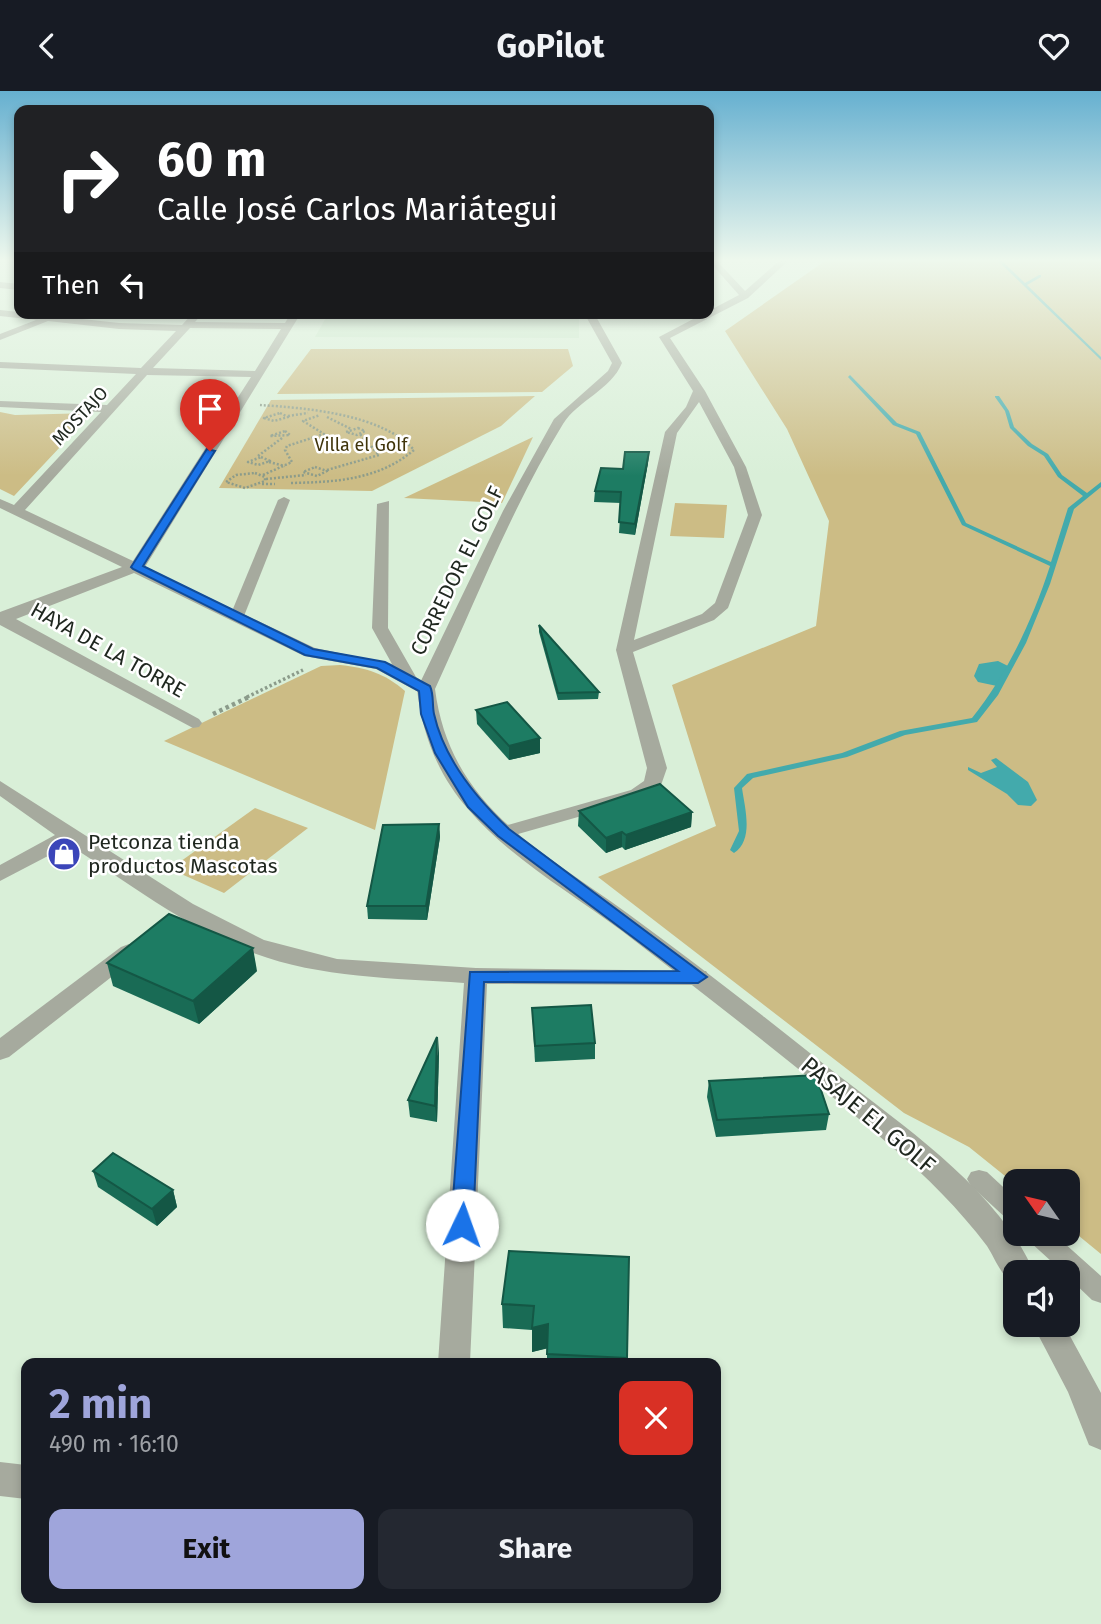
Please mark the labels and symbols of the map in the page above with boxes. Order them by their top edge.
pin [180,379,240,451]
street label: MOSTAJO [47,382,113,450]
park label: Villa el Golf [314,434,410,456]
street label: CORREDOR EL GOLF [405,482,509,660]
street label: HAYA DE LA TORRE [26,597,190,703]
place label: Petconza tienda productos Mascotas [88,829,278,879]
shop icon: Petconza tienda productos Mascotas [45,835,83,873]
street label: PASAJE EL GOLF [795,1051,941,1179]
north arrow [1003,1169,1080,1246]
position arrow [425,1188,499,1262]

